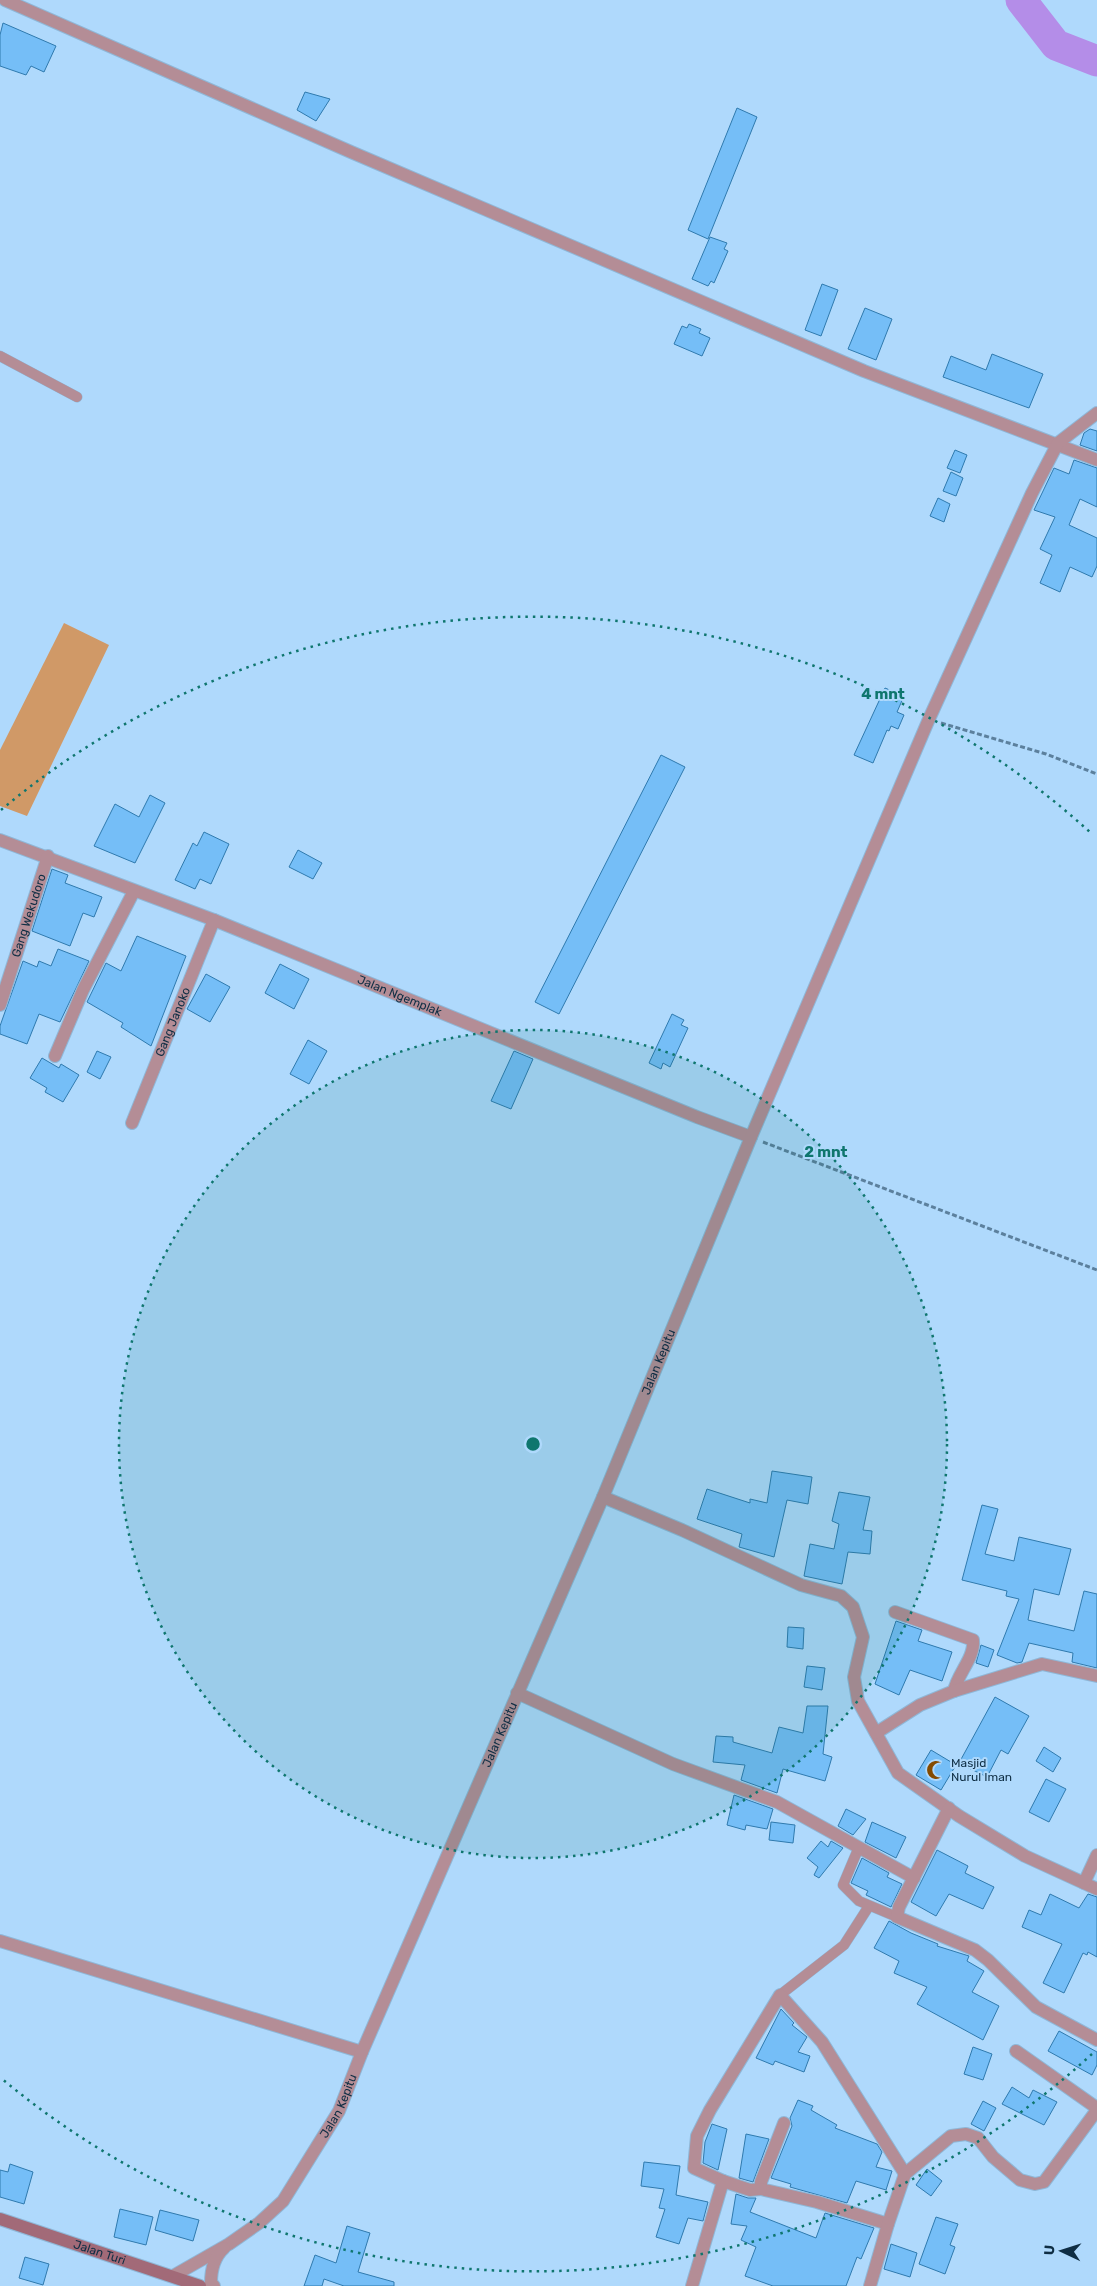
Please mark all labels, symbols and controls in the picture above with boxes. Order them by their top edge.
text: 4 mnt [861,685,905,703]
street label: Gang Wekudoro [9,872,49,959]
street label: Jalan Ngemplak [355,972,445,1019]
street label: Gang Janoko [153,985,193,1059]
text: 2 mnt [804,1143,848,1161]
street label: Jalan Kepitu [639,1327,678,1397]
centre of rings [524,1435,542,1453]
street label: Jalan Kepitu [480,1700,520,1769]
place label: Masjid Nurul Iman [951,1756,1012,1784]
mosque icon: Masjid Nurul Iman [925,1759,947,1781]
street label: Jalan Kepitu [317,2072,360,2141]
north arrow [1037,2226,1087,2276]
street label: Jalan Turi [72,2237,128,2268]
text: U [1041,2244,1058,2256]

